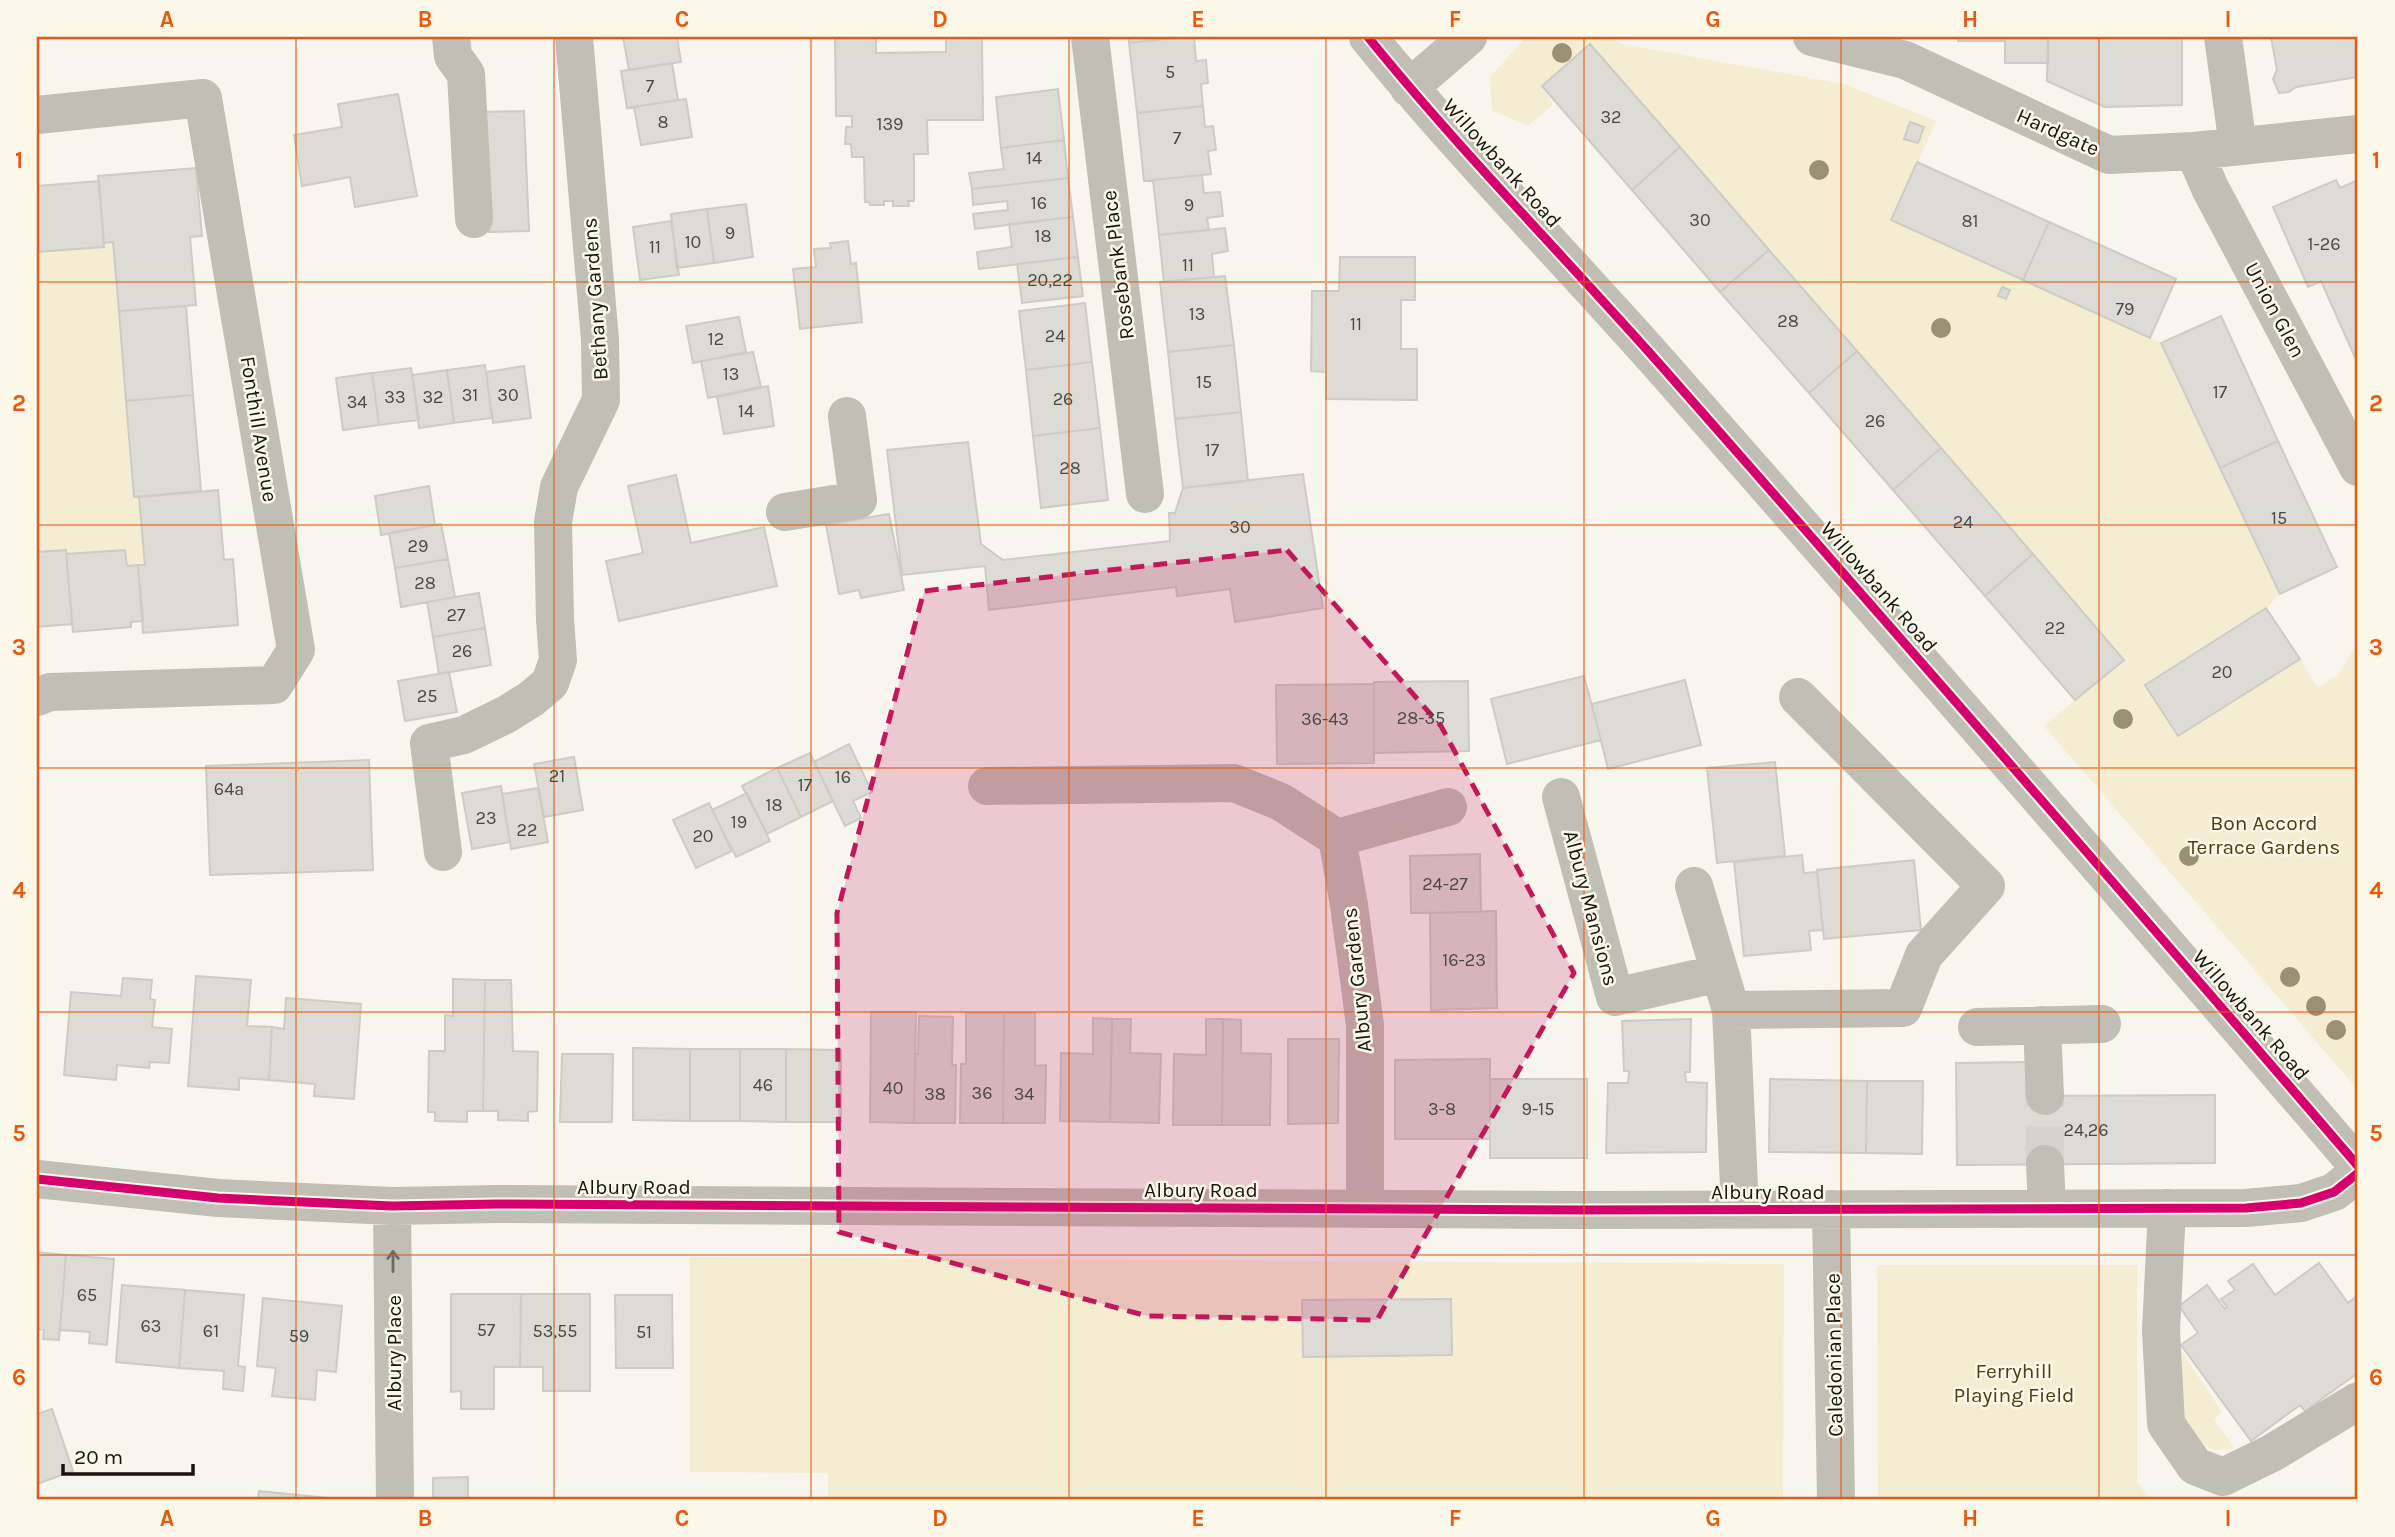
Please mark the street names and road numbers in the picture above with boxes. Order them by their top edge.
street label: Willowbank Road [1438,94,1566,232]
street label: Hardgate [2013,103,2103,161]
street label: Rosebank Place [1097,189,1139,341]
street label: Bethany Gardens [577,217,613,381]
street label: Union Glen [2240,258,2310,362]
street label: Fonthill Avenue [236,354,282,504]
street label: Willowbank Road [1816,517,1942,657]
street label: Albury Mansions [1559,828,1623,988]
street label: Albury Gardens [1337,907,1377,1053]
street label: Willowbank Road [2188,945,2314,1085]
street label: Albury Road [577,1175,691,1199]
street label: Albury Road [1144,1178,1258,1202]
street label: Albury Road [1711,1180,1825,1204]
street label: Caledonian Place [1821,1273,1847,1437]
street label: Albury Place [382,1295,406,1411]

